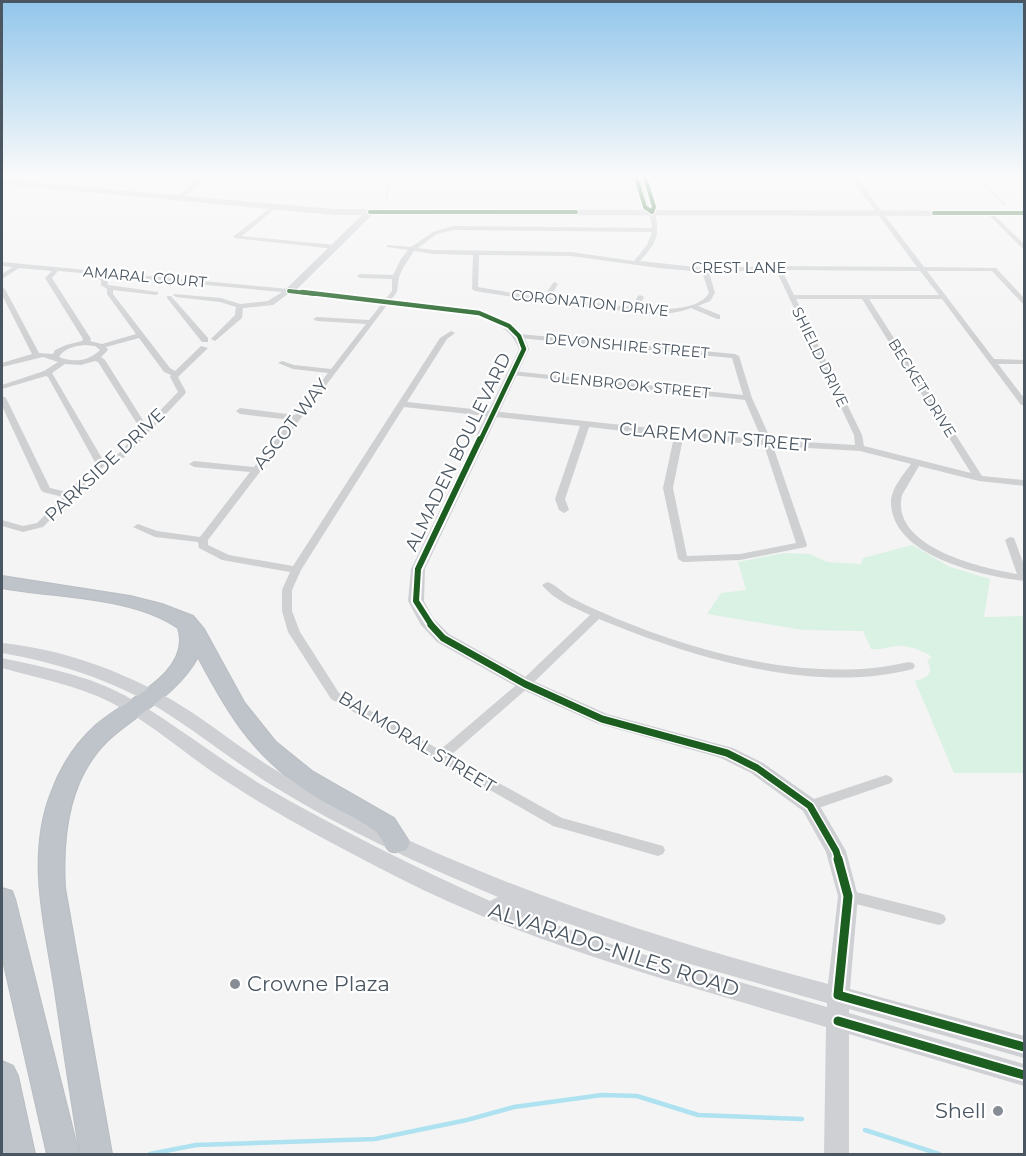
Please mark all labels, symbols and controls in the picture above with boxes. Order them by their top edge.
street label: CREST LANE [692,258,786,277]
street label: AMARAL COURT [82,262,208,291]
street label: CORONATION DRIVE [510,285,670,320]
street label: SHIELD DRIVE [788,304,853,410]
street label: DEVONSHIRE STREET [544,329,711,362]
street label: BECKET DRIVE [884,335,960,441]
street label: ALMADEN BOULEVARD [400,349,516,555]
street label: GLENBROOK STREET [549,367,712,402]
street label: ASCOT WAY [249,374,334,474]
street label: PARKSIDE DRIVE [40,404,170,526]
street label: CLAREMONT STREET [618,418,812,456]
street label: BALMORAL STREET [335,686,500,798]
street label: ALVARADO-NILES ROAD [486,897,743,1002]
place label: Crowne Plaza [247,971,390,996]
marker: Crowne Plaza [228,977,242,991]
place label: Shell [935,1098,986,1123]
marker: Shell [991,1104,1005,1118]

